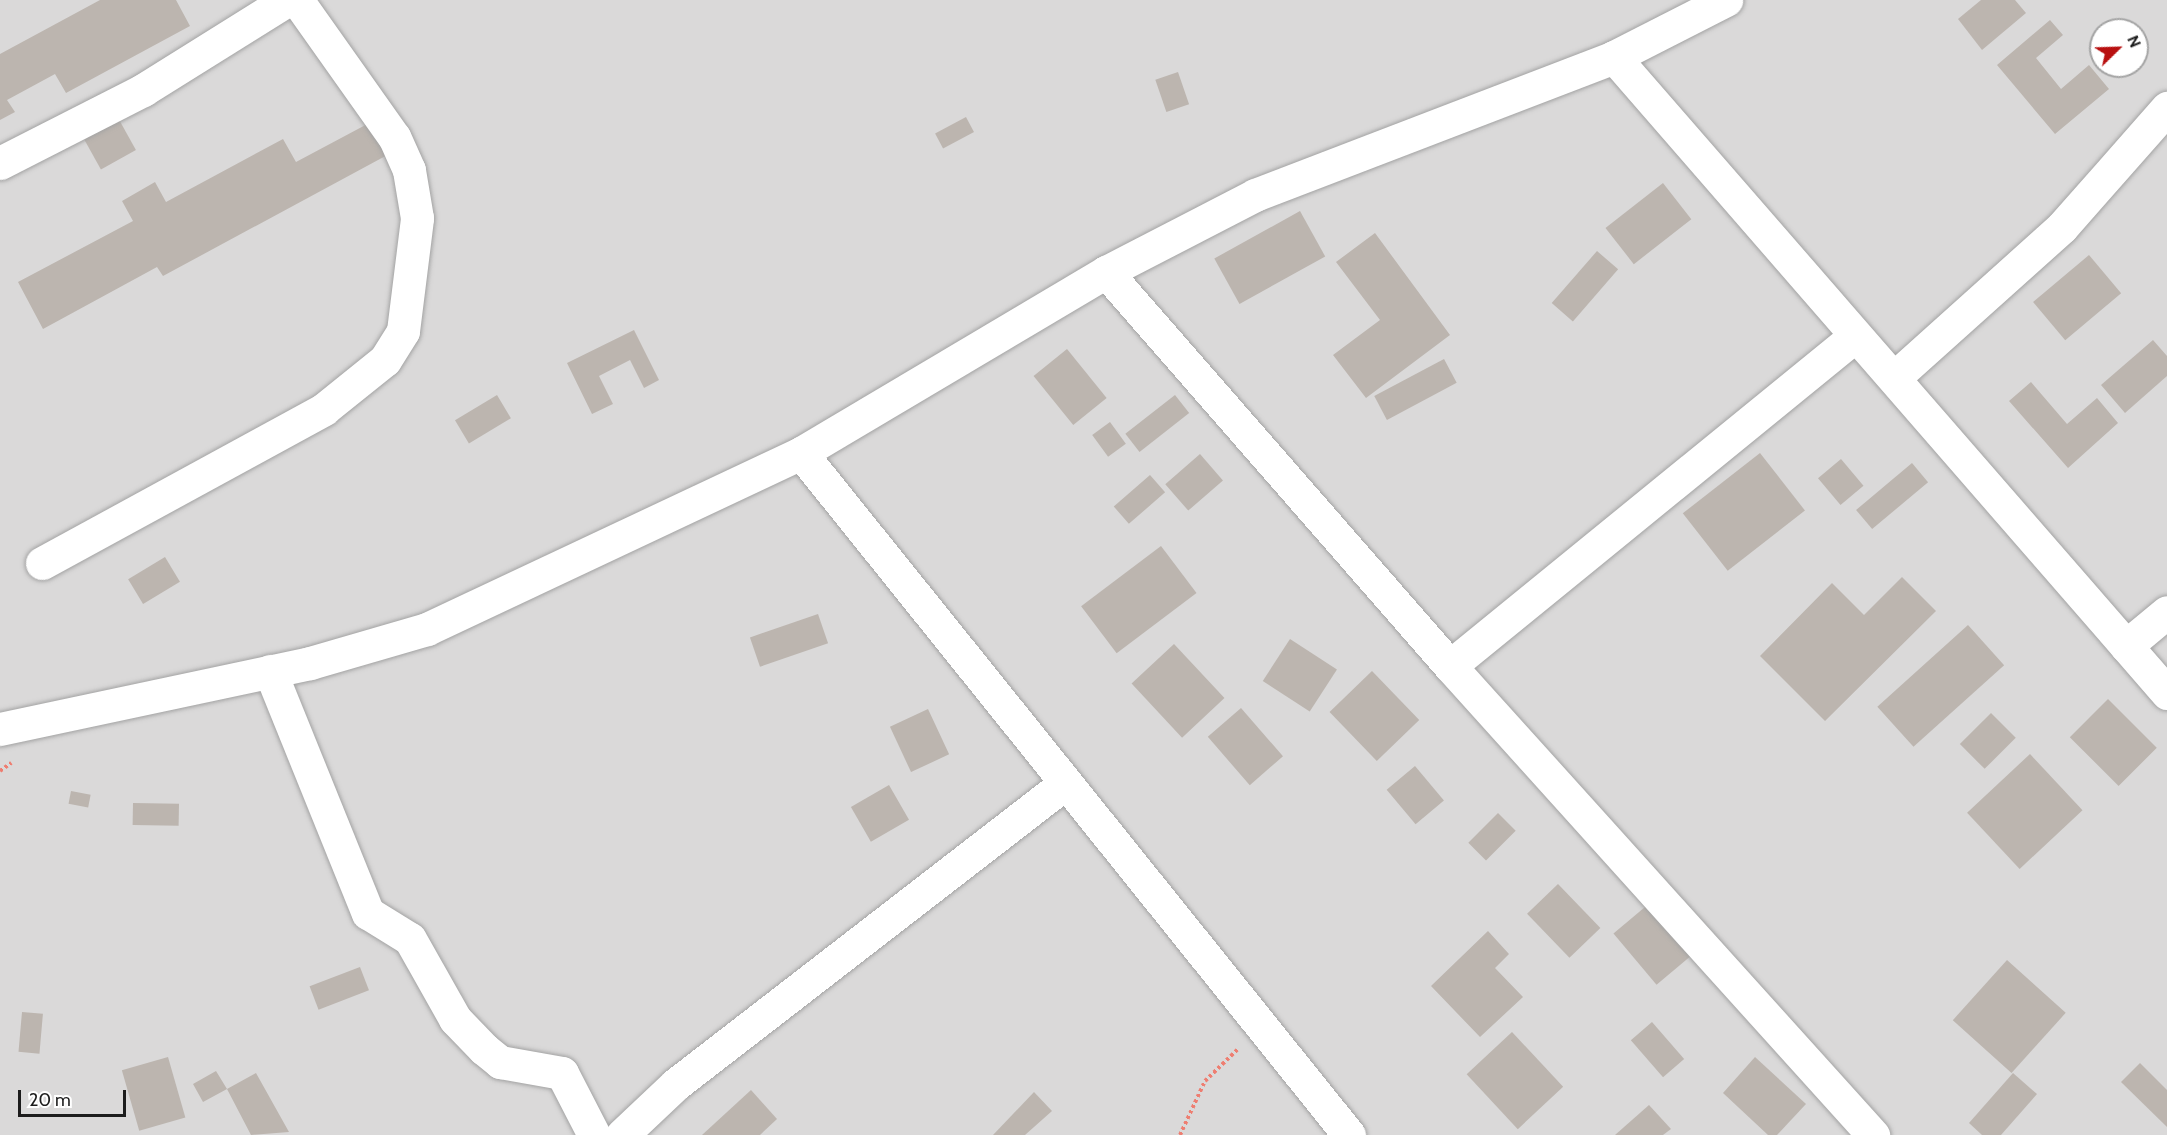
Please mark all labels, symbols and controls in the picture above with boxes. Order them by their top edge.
north arrow [2089,18,2149,78]
text: N [2123,33,2145,50]
scale bar [21,1078,129,1116]
text: 20 m [29,1089,71,1111]

